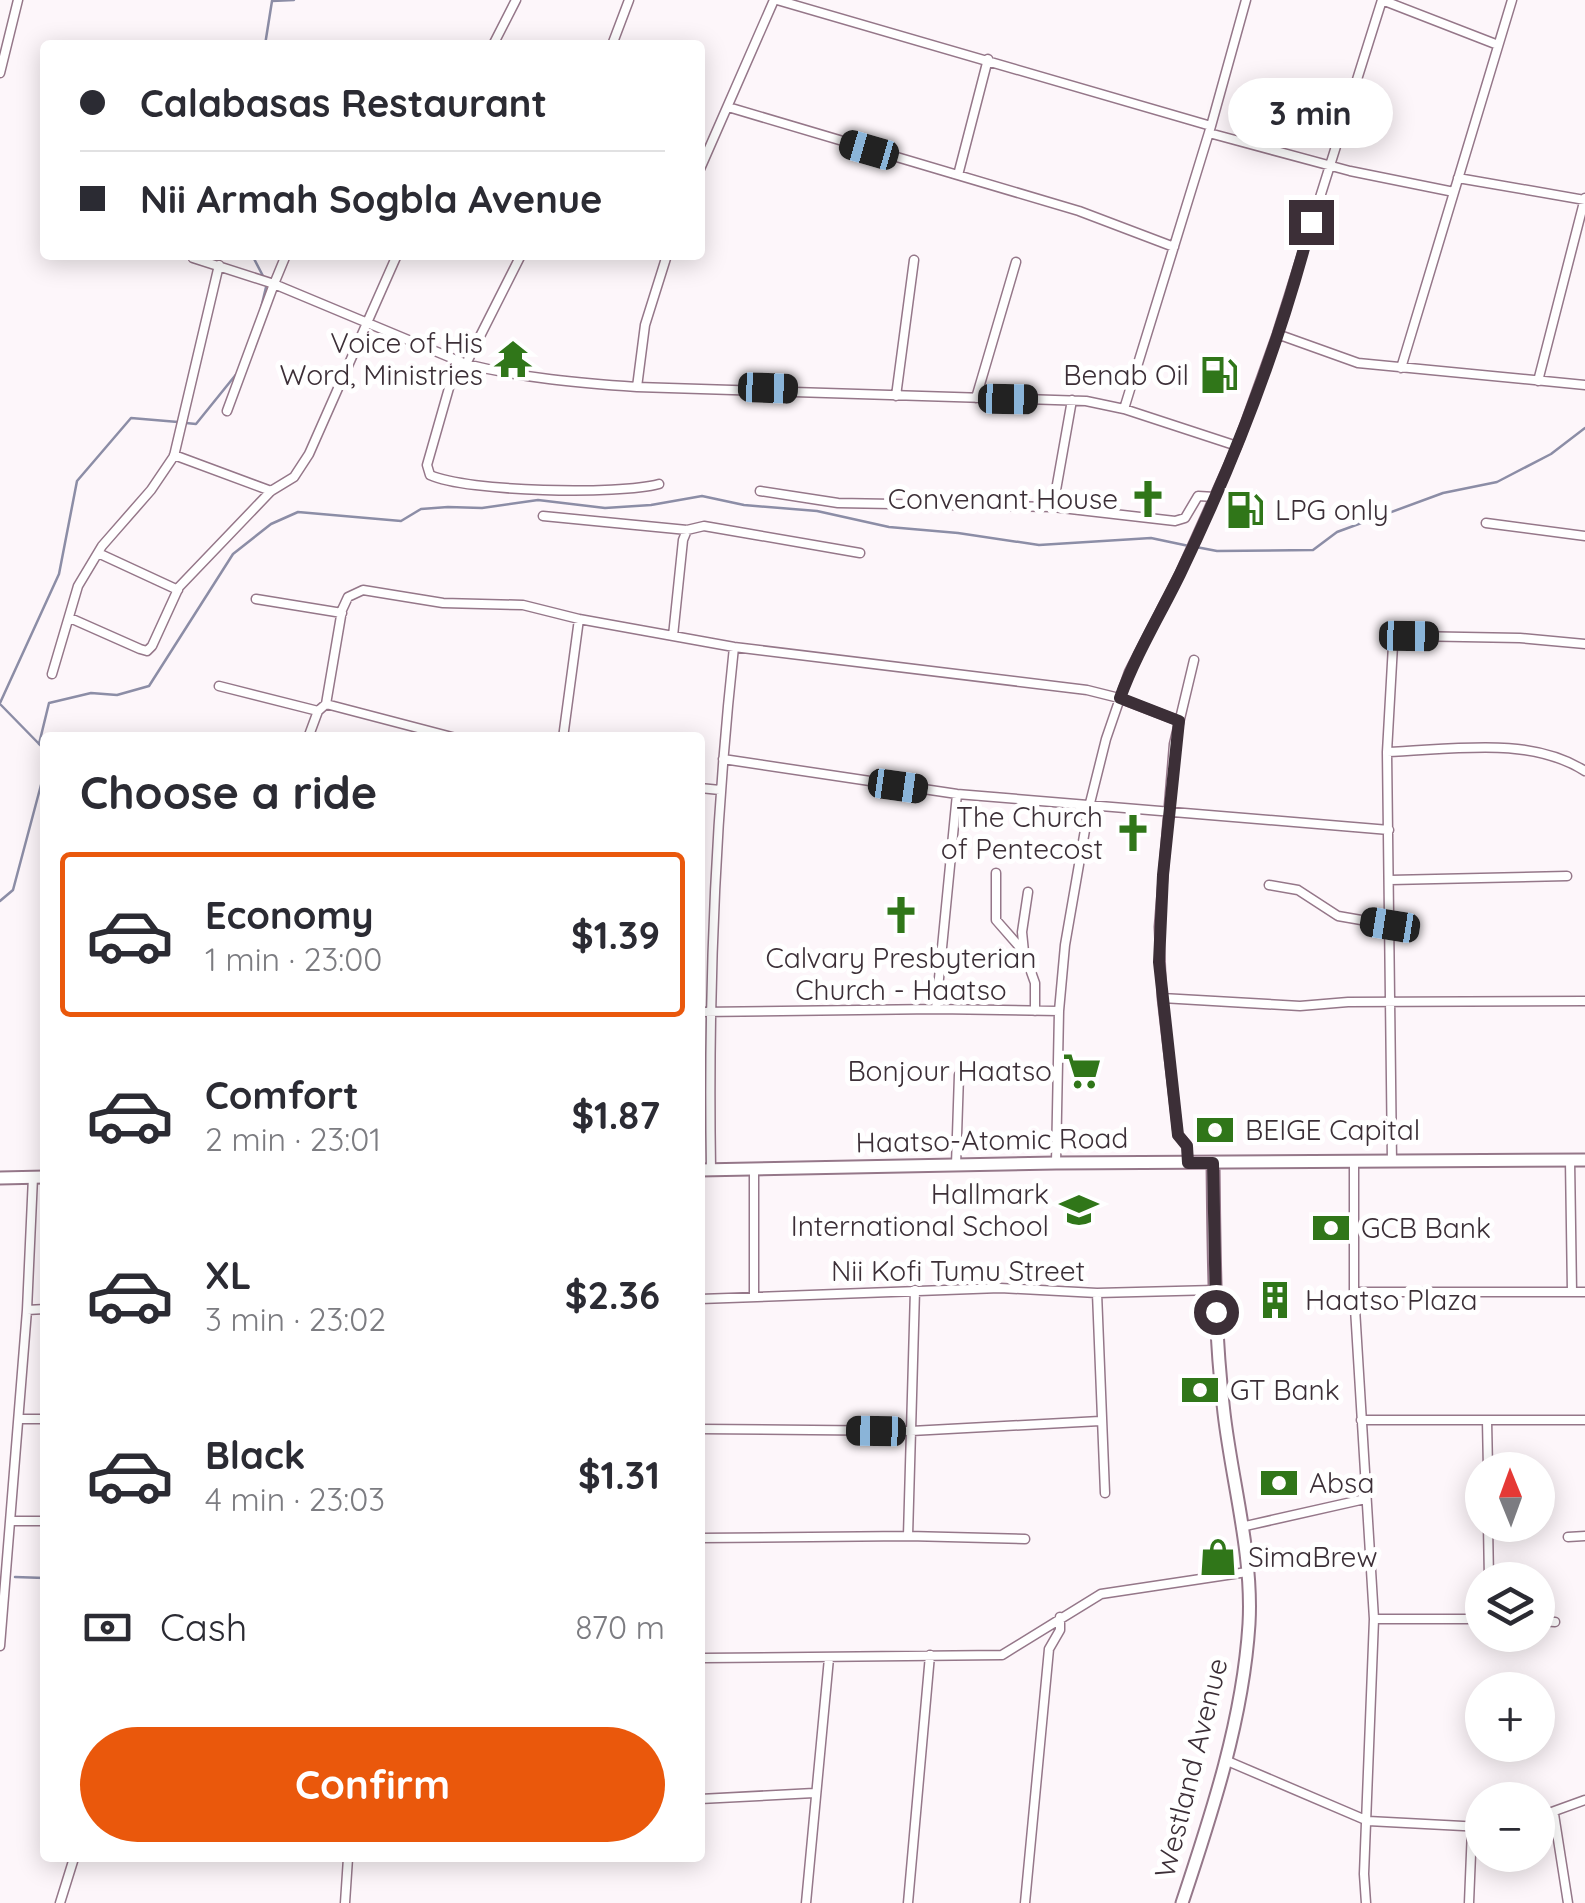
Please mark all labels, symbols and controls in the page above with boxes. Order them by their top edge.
callout: 3 min [1228,77,1394,147]
text: Calabasas Restaurant [140,79,547,127]
text: 3 min [1269,93,1352,133]
car [836,127,902,173]
text: Nii Armah Sogbla Avenue [140,175,603,223]
route end [1289,200,1334,245]
place label: Voice of His Word, Ministries [280,325,483,392]
temple icon: Voice of His Word, Ministries [492,338,534,380]
fuel station icon: Benab Oil [1198,354,1240,396]
place label: Benab Oil [1063,357,1189,392]
car [737,372,799,404]
car [978,383,1038,415]
church icon: Convenant House [1127,478,1169,520]
place label: Convenant House [888,481,1118,516]
fuel station icon: LPG only [1224,489,1266,531]
place label: LPG only [1275,492,1389,527]
car [1379,620,1439,652]
text: Choose a ride [80,764,377,820]
car [866,767,930,805]
place label: The Church of Pentecost [941,799,1103,866]
church icon: The Church of Pentecost [1112,812,1154,854]
icon: car [85,890,175,980]
text: Economy [205,891,374,939]
church icon: Calvary Presbyterian Church - Haatso [880,894,922,936]
car [1358,905,1422,945]
text: $1.39 [571,911,660,959]
text: 1 min · 23:00 [205,939,382,979]
place label: Calvary Presbyterian Church - Haatso [766,940,1036,1007]
supermarket icon: Bonjour Haatso [1061,1050,1103,1092]
place label: Bonjour Haatso [847,1053,1052,1088]
icon: car [85,1070,175,1160]
text: Comfort [205,1071,359,1119]
text: $1.87 [571,1091,660,1139]
bank icon: BEIGE Capital [1194,1109,1236,1151]
place label: BEIGE Capital [1245,1112,1420,1147]
text: 2 min · 23:01 [205,1119,381,1159]
street label: Haatso-Atomic Road [855,1120,1129,1159]
place label: Hallmark International School [791,1176,1049,1243]
school or university icon: Hallmark International School [1058,1189,1100,1231]
bank icon: GCB Bank [1310,1207,1352,1249]
place label: GCB Bank [1361,1210,1491,1245]
icon: car [85,1250,175,1340]
text: XL [205,1251,251,1299]
street label: Nii Kofi Tumu Street [831,1253,1085,1288]
text: $2.36 [565,1271,660,1319]
building icon: Haatso Plaza [1254,1279,1296,1321]
place label: Haatso Plaza [1305,1282,1478,1317]
route start [1194,1290,1239,1335]
text: 3 min · 23:02 [205,1299,386,1339]
bank icon: GT Bank [1179,1369,1221,1411]
place label: GT Bank [1230,1372,1340,1407]
car [846,1415,906,1447]
icon: car [85,1430,175,1520]
text: Black [205,1431,305,1479]
text: $1.31 [578,1451,660,1499]
north arrow [1465,1452,1555,1542]
map controls [1465,1452,1555,1872]
bank icon: Absa [1258,1462,1300,1504]
place label: Absa [1309,1465,1374,1500]
text: 4 min · 23:03 [205,1479,385,1519]
shop icon: SimaBrew [1197,1536,1239,1578]
place label: SimaBrew [1248,1539,1378,1574]
button: layers [1465,1562,1555,1652]
icon: cash [80,1600,135,1655]
text: Cash [160,1603,247,1651]
text: 870 m [575,1607,665,1647]
street label: Westland Avenue [1146,1654,1235,1881]
button: + [1465,1672,1555,1762]
button: Confirm [80,1727,665,1842]
button: − [1465,1782,1555,1872]

